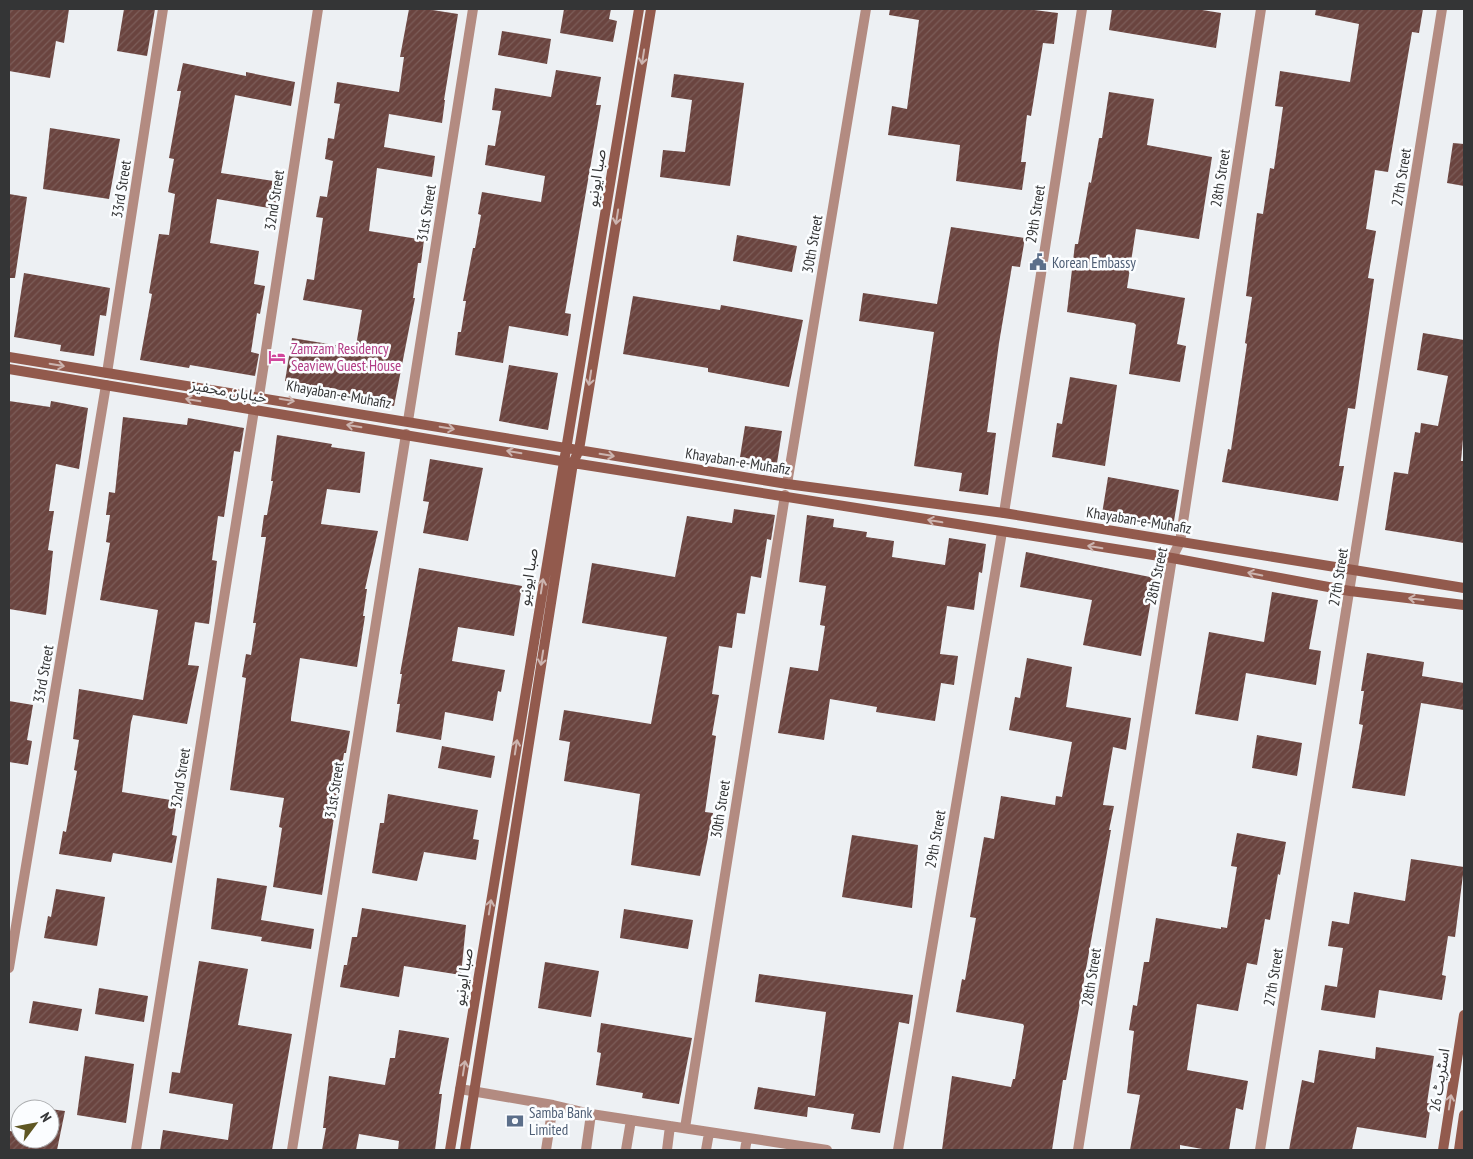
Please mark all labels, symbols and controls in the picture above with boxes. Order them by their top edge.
one-way arrow [638,48,648,64]
street label: 27th Street [1387,147,1415,207]
street label: صبا ایونیو [582,148,610,208]
street label: 28th Street [1206,148,1234,208]
street label: 33rd Street [107,159,135,219]
street label: 32nd Street [260,168,288,232]
street label: 31st Street [412,183,440,243]
street label: 29th Street [1021,184,1049,244]
one-way arrow [611,209,621,225]
street label: 30th Street [798,214,826,274]
public building icon: Korean Embassy [1028,252,1048,272]
place label: Korean Embassy [1052,253,1136,272]
place label: Zamzam Residency Seaview Guest House [291,339,401,375]
hotel icon: Zamzam Residency Seaview Guest House [267,347,287,367]
one-way arrow [48,360,64,370]
one-way arrow [585,369,595,385]
street label: خیابان محفیز [188,375,269,407]
street label: Khayaban-e-Muhafiz [285,375,393,413]
one-way arrow [186,394,202,404]
one-way arrow [278,396,294,406]
one-way arrow [346,421,362,431]
one-way arrow [438,423,454,433]
street label: Khayaban-e-Muhafiz [684,443,792,479]
one-way arrow [506,446,522,456]
one-way arrow [599,450,615,460]
street label: Khayaban-e-Muhafiz [1085,502,1193,538]
one-way arrow [927,515,943,525]
one-way arrow [1088,541,1104,551]
street label: 28th Street [1141,545,1171,607]
street label: صبا ایونیو [514,547,542,607]
street label: 27th Street [1324,547,1352,607]
one-way arrow [1248,569,1264,578]
one-way arrow [537,579,547,595]
one-way arrow [1408,594,1424,604]
street label: 33rd Street [29,644,57,704]
one-way arrow [536,650,546,666]
one-way arrow [511,739,521,755]
street label: 32nd Street [166,746,194,810]
street label: 31st Street [320,760,348,820]
street label: 30th Street [706,779,734,839]
street label: 29th Street [921,809,949,869]
one-way arrow [485,900,495,916]
street label: صبا ایونیو [449,947,477,1007]
street label: 28th Street [1077,947,1105,1007]
street label: 27th Street [1259,947,1287,1007]
street label: اسٹریٹ 26 [1425,1047,1453,1113]
one-way arrow [459,1060,469,1076]
one-way arrow [1446,1094,1456,1110]
north arrow [10,1099,60,1149]
place label: Samba Bank Limited [529,1103,593,1139]
text: N [36,1109,56,1125]
bank icon: Samba Bank Limited [505,1111,525,1131]

